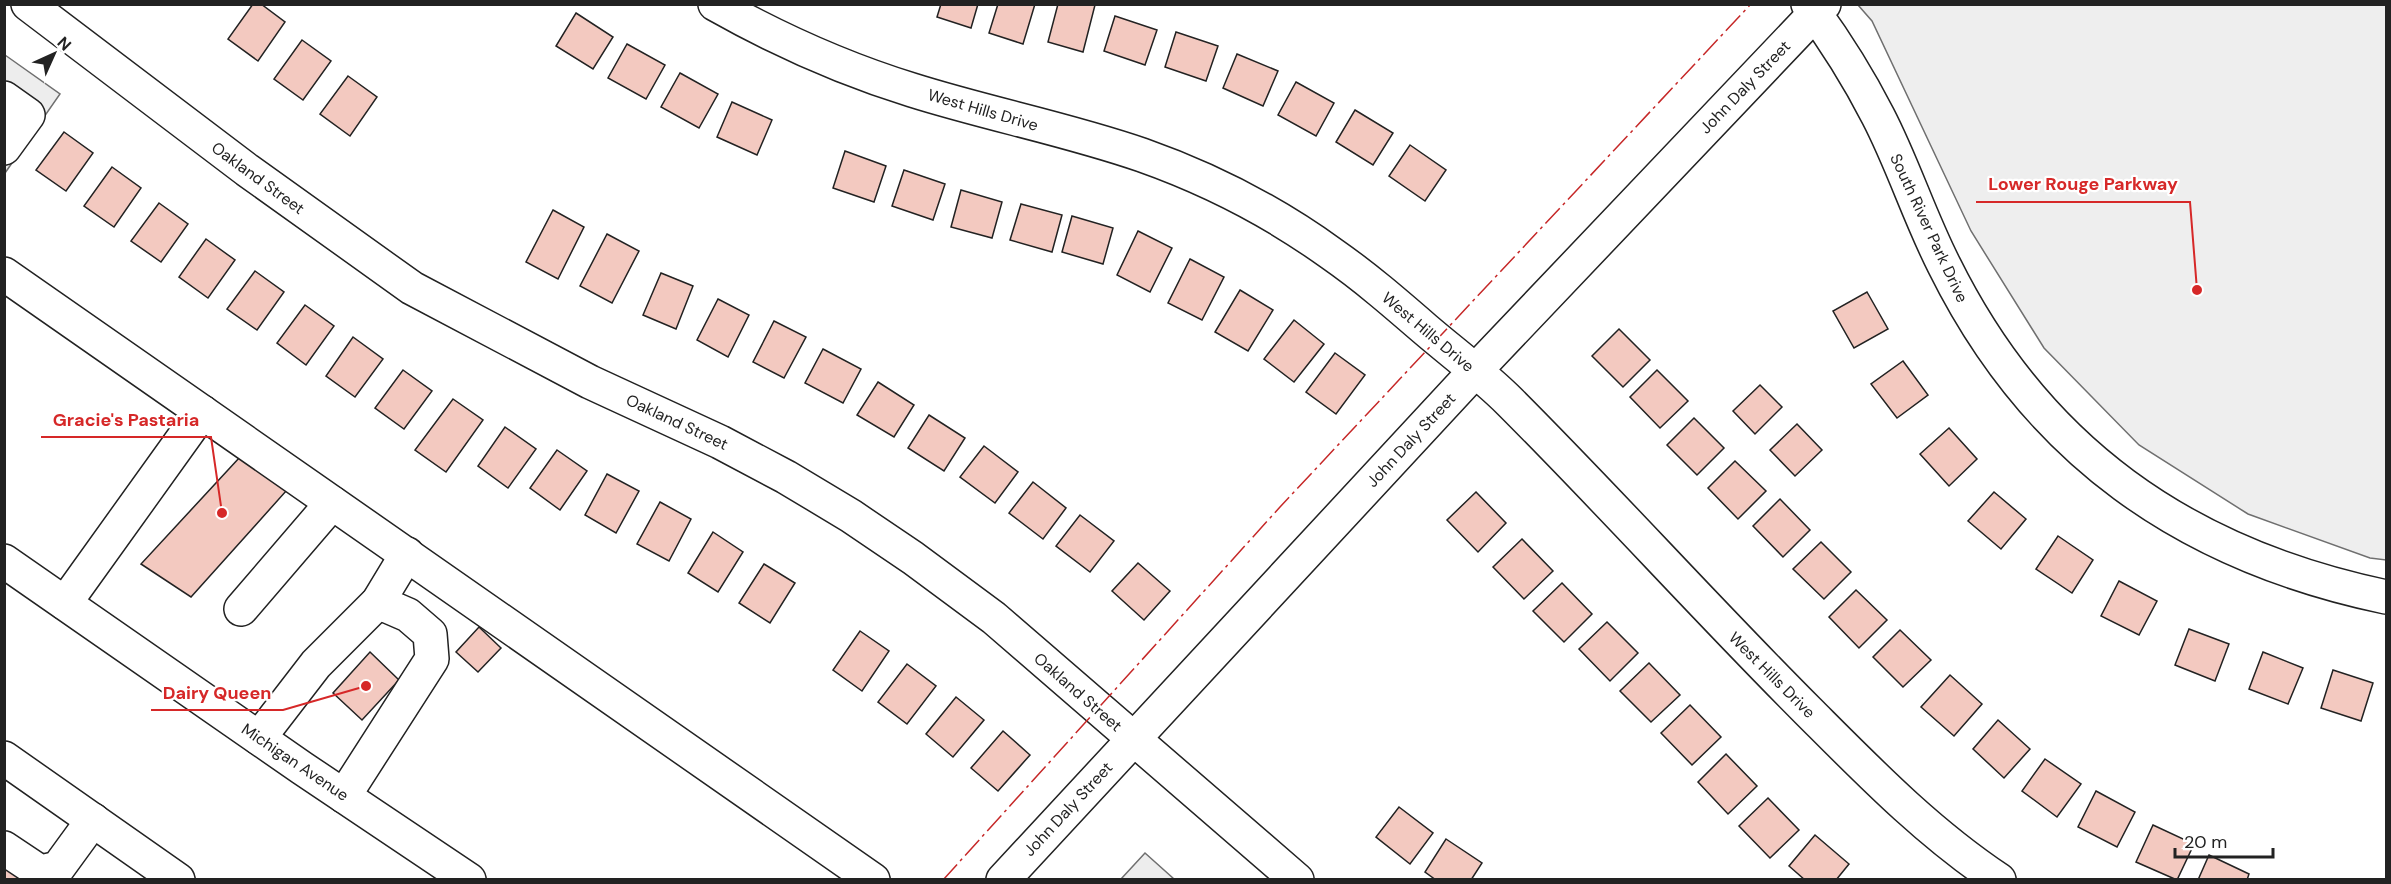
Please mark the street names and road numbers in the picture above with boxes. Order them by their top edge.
street label: John Daly Street [1695,36,1795,138]
street label: West Hills Drive [925,84,1041,136]
street label: Oakland Street [207,137,309,219]
street label: South River Park Drive [1885,150,1973,306]
street label: West Hills Drive [1378,287,1478,377]
street label: John Daly Street [1362,388,1460,492]
street label: Oakland Street [623,389,731,455]
street label: West Hills Drive [1724,627,1820,723]
street label: Oakland Street [1030,648,1126,736]
street label: Michigan Avenue [237,718,353,806]
street label: John Daly Street [1019,757,1117,861]

